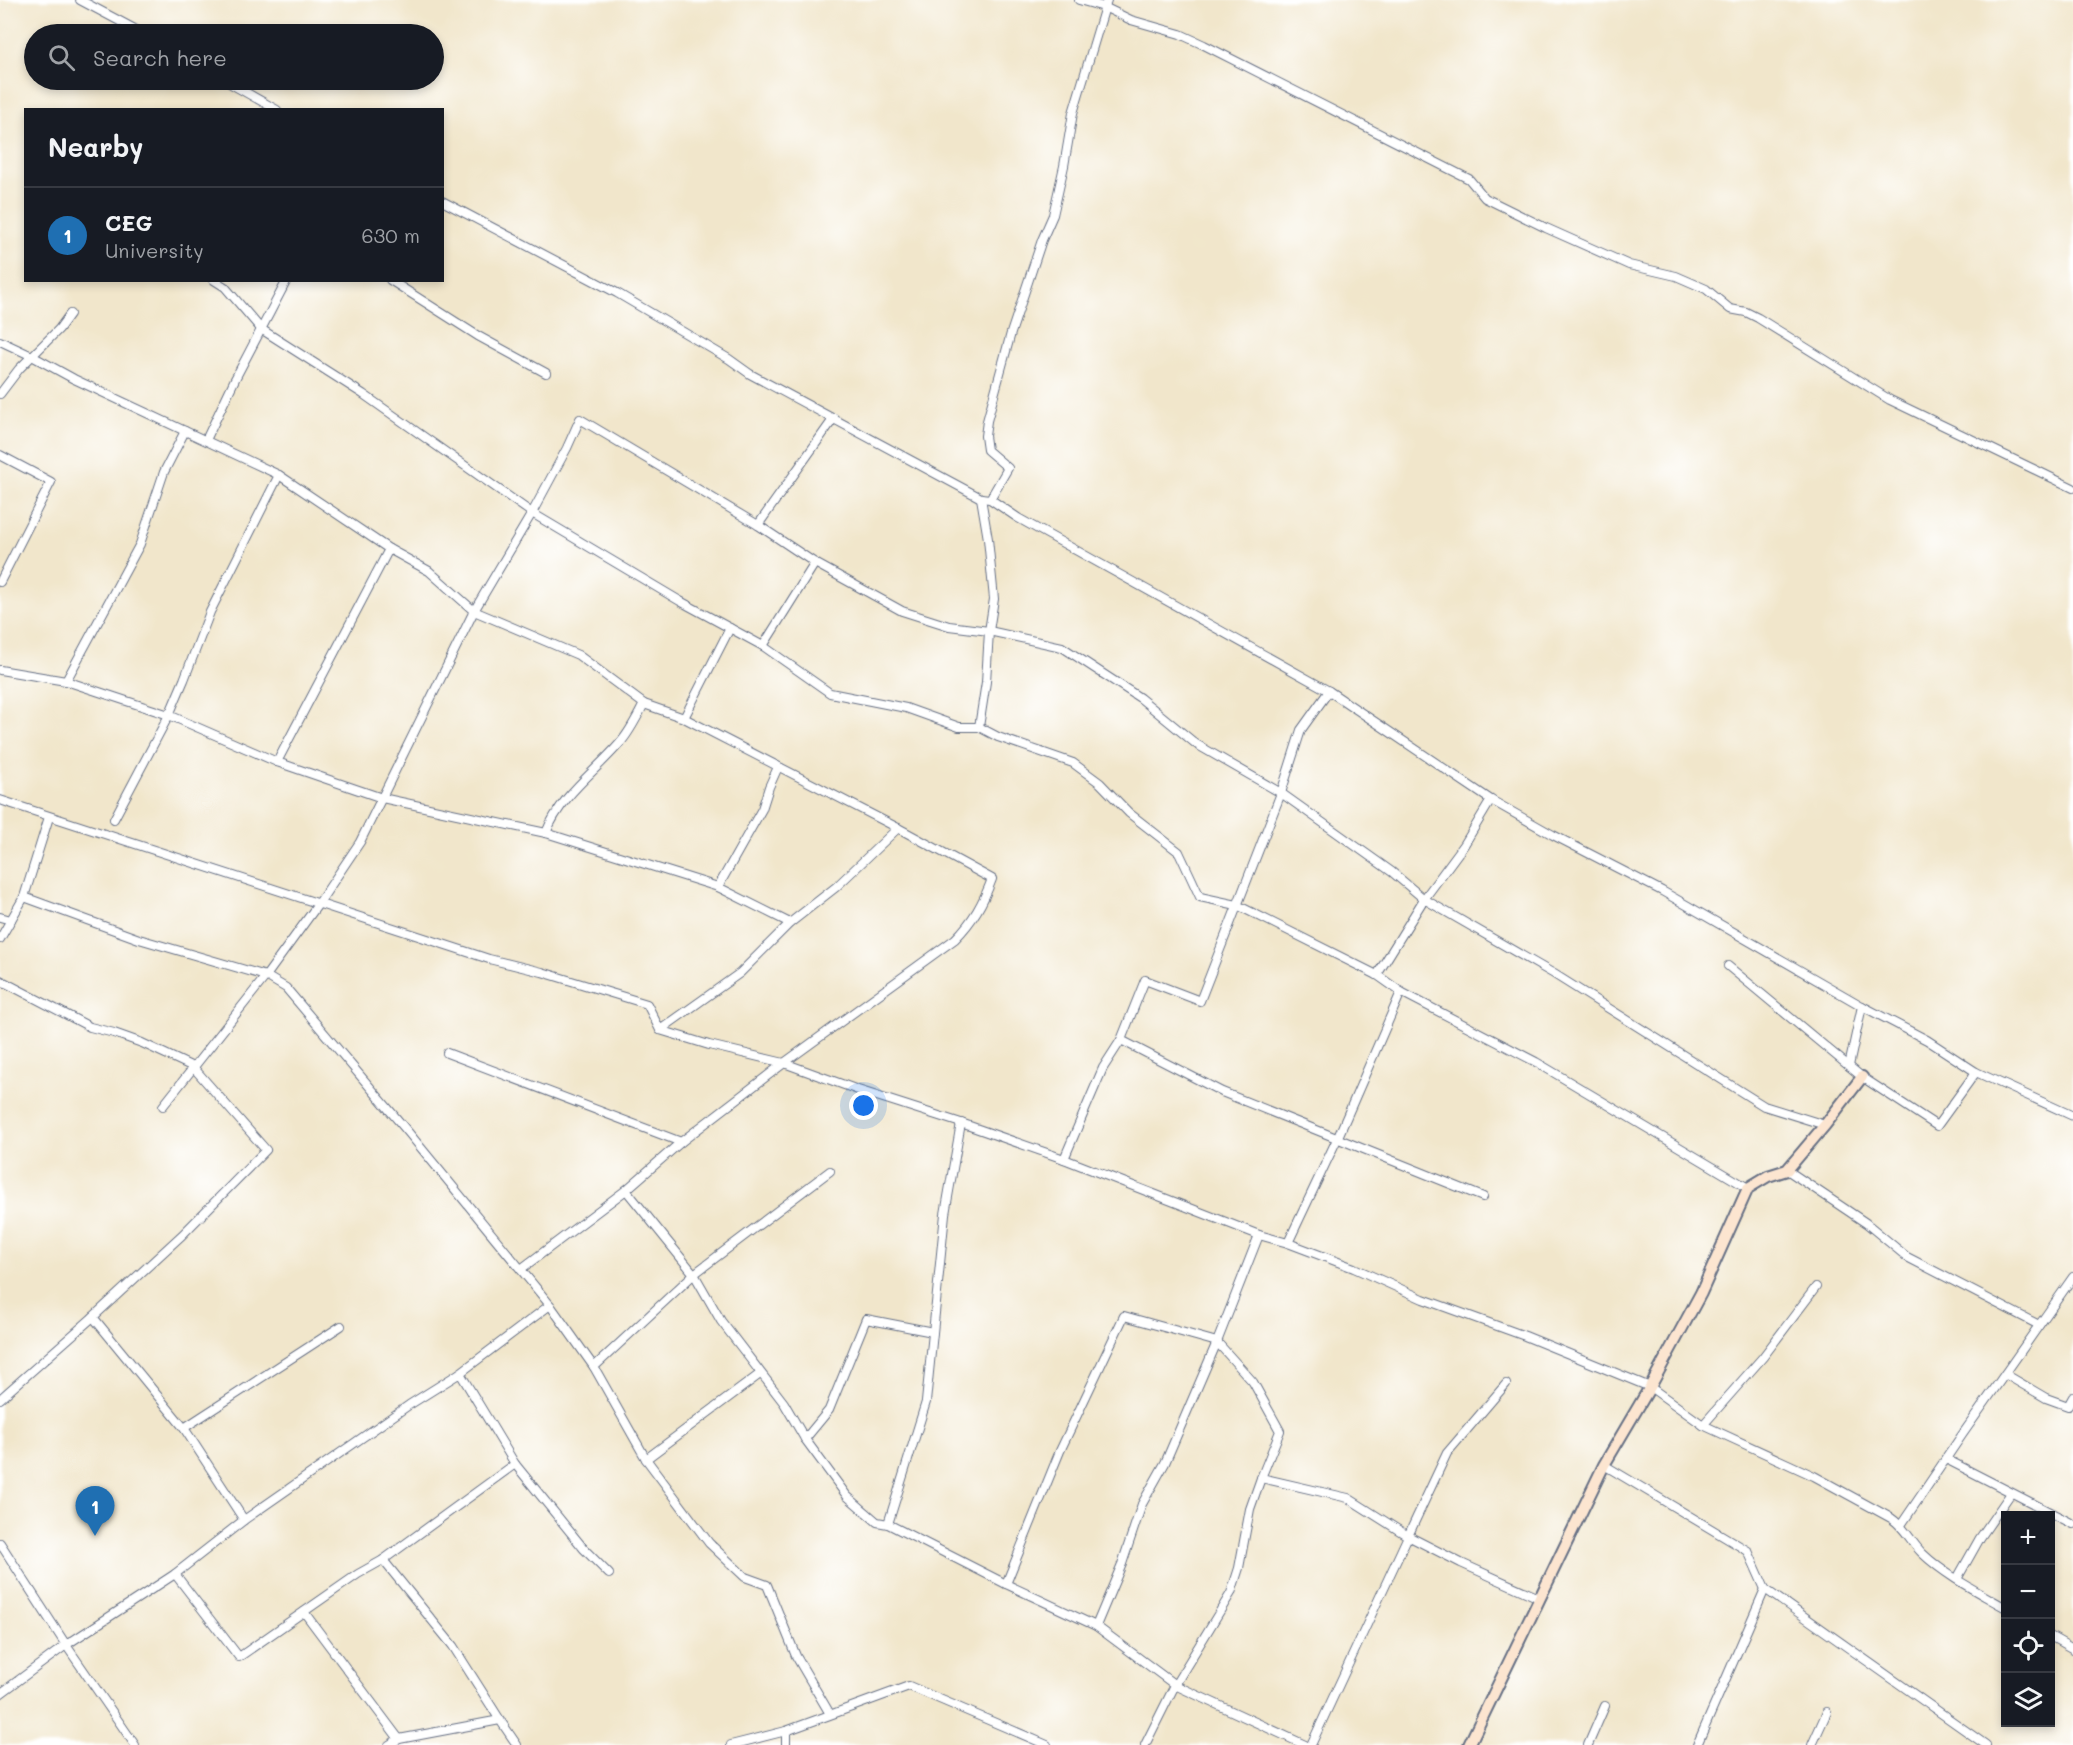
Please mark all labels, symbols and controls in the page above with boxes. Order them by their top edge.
search box [24,24,444,90]
icon: search [45,41,78,74]
text: Search here [93,43,227,72]
text: Nearby [48,130,143,164]
text: CEG [105,208,152,237]
text: 1 [63,222,72,248]
text: 630 m [362,222,420,248]
text: University [105,237,204,263]
your location [849,1091,878,1120]
pin: 1 [76,1486,115,1536]
map controls [2001,1511,2055,1727]
button: + [2001,1511,2055,1565]
button: − [2001,1565,2055,1619]
button: locate [2001,1619,2055,1673]
button: layers [2001,1673,2055,1727]

